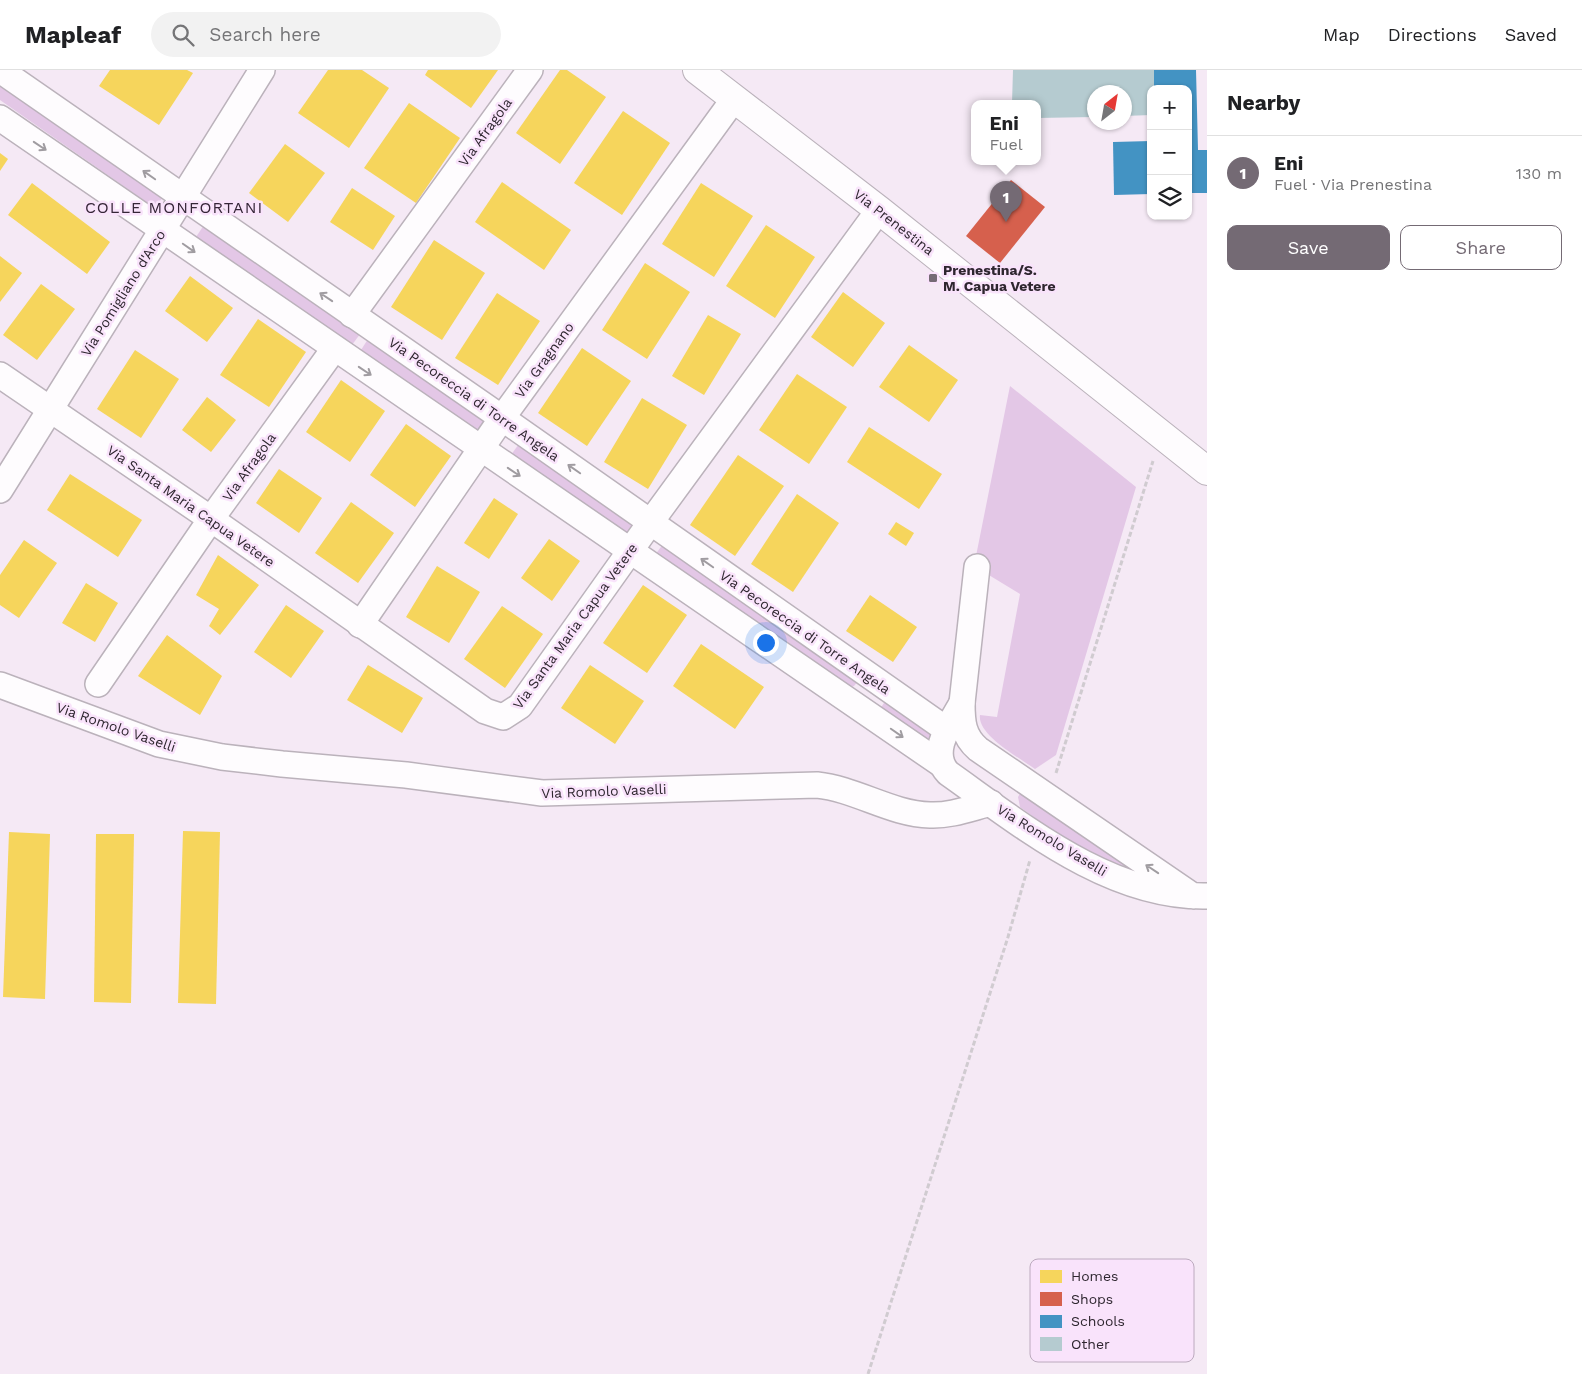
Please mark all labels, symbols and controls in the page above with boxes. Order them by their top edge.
search box [151,12,501,57]
text: Mapleaf [25,21,121,49]
icon: search [169,21,197,49]
text: Search here [209,23,321,46]
text: Map [1323,24,1360,45]
text: Directions [1388,24,1477,45]
text: Saved [1505,24,1557,45]
north arrow [1087,85,1132,130]
map controls [1147,85,1192,220]
button: + [1147,85,1192,130]
text: Nearby [1227,90,1300,115]
street label: Via Afragola [455,95,515,169]
popup [971,100,1041,165]
text: Eni [989,112,1019,135]
button: − [1147,130,1192,175]
text: Fuel [989,135,1023,154]
one-way arrow [33,141,47,151]
text: Eni [1274,152,1303,175]
text: 1 [1240,164,1246,183]
text: 130 m [1516,164,1562,183]
one-way arrow [142,170,156,180]
button: layers [1147,175,1192,220]
text: Fuel · Via Prenestina [1274,175,1432,194]
pin: 1 [990,181,1022,222]
street label: Via Prenestina [851,186,937,258]
district label: COLLE MONFORTANI [85,198,263,217]
button: Save [1227,225,1390,270]
button: Share [1400,225,1562,270]
street label: Via Pomigliano d'Arco [78,227,168,359]
one-way arrow [181,243,195,253]
place label: Prenestina/S. M. Capua Vetere [943,262,1056,294]
marker: Prenestina/S. M. Capua Vetere [927,272,939,284]
one-way arrow [319,292,333,302]
street label: Via Gragnano [511,319,577,401]
street label: Via Pecoreccia di Torre Angela [386,334,562,464]
one-way arrow [358,365,372,376]
street label: Via Afragola [219,430,279,504]
street label: Via Santa Maria Capua Vetere [104,442,278,570]
one-way arrow [567,464,581,474]
one-way arrow [506,467,520,477]
street label: Via Santa Maria Capua Vetere [509,540,641,712]
one-way arrow [700,558,714,568]
street label: Via Pecoreccia di Torre Angela [717,567,893,697]
your location [753,630,779,656]
street label: Via Romolo Vaselli [54,699,178,755]
one-way arrow [890,728,904,738]
street label: Via Romolo Vaselli [541,781,667,801]
street label: Via Romolo Vaselli [994,801,1110,879]
one-way arrow [1146,863,1160,873]
legend [1030,1259,1194,1362]
text: Homes [1071,1268,1118,1284]
text: Shops [1071,1291,1113,1307]
text: Schools [1071,1313,1125,1329]
text: Other [1071,1336,1110,1352]

